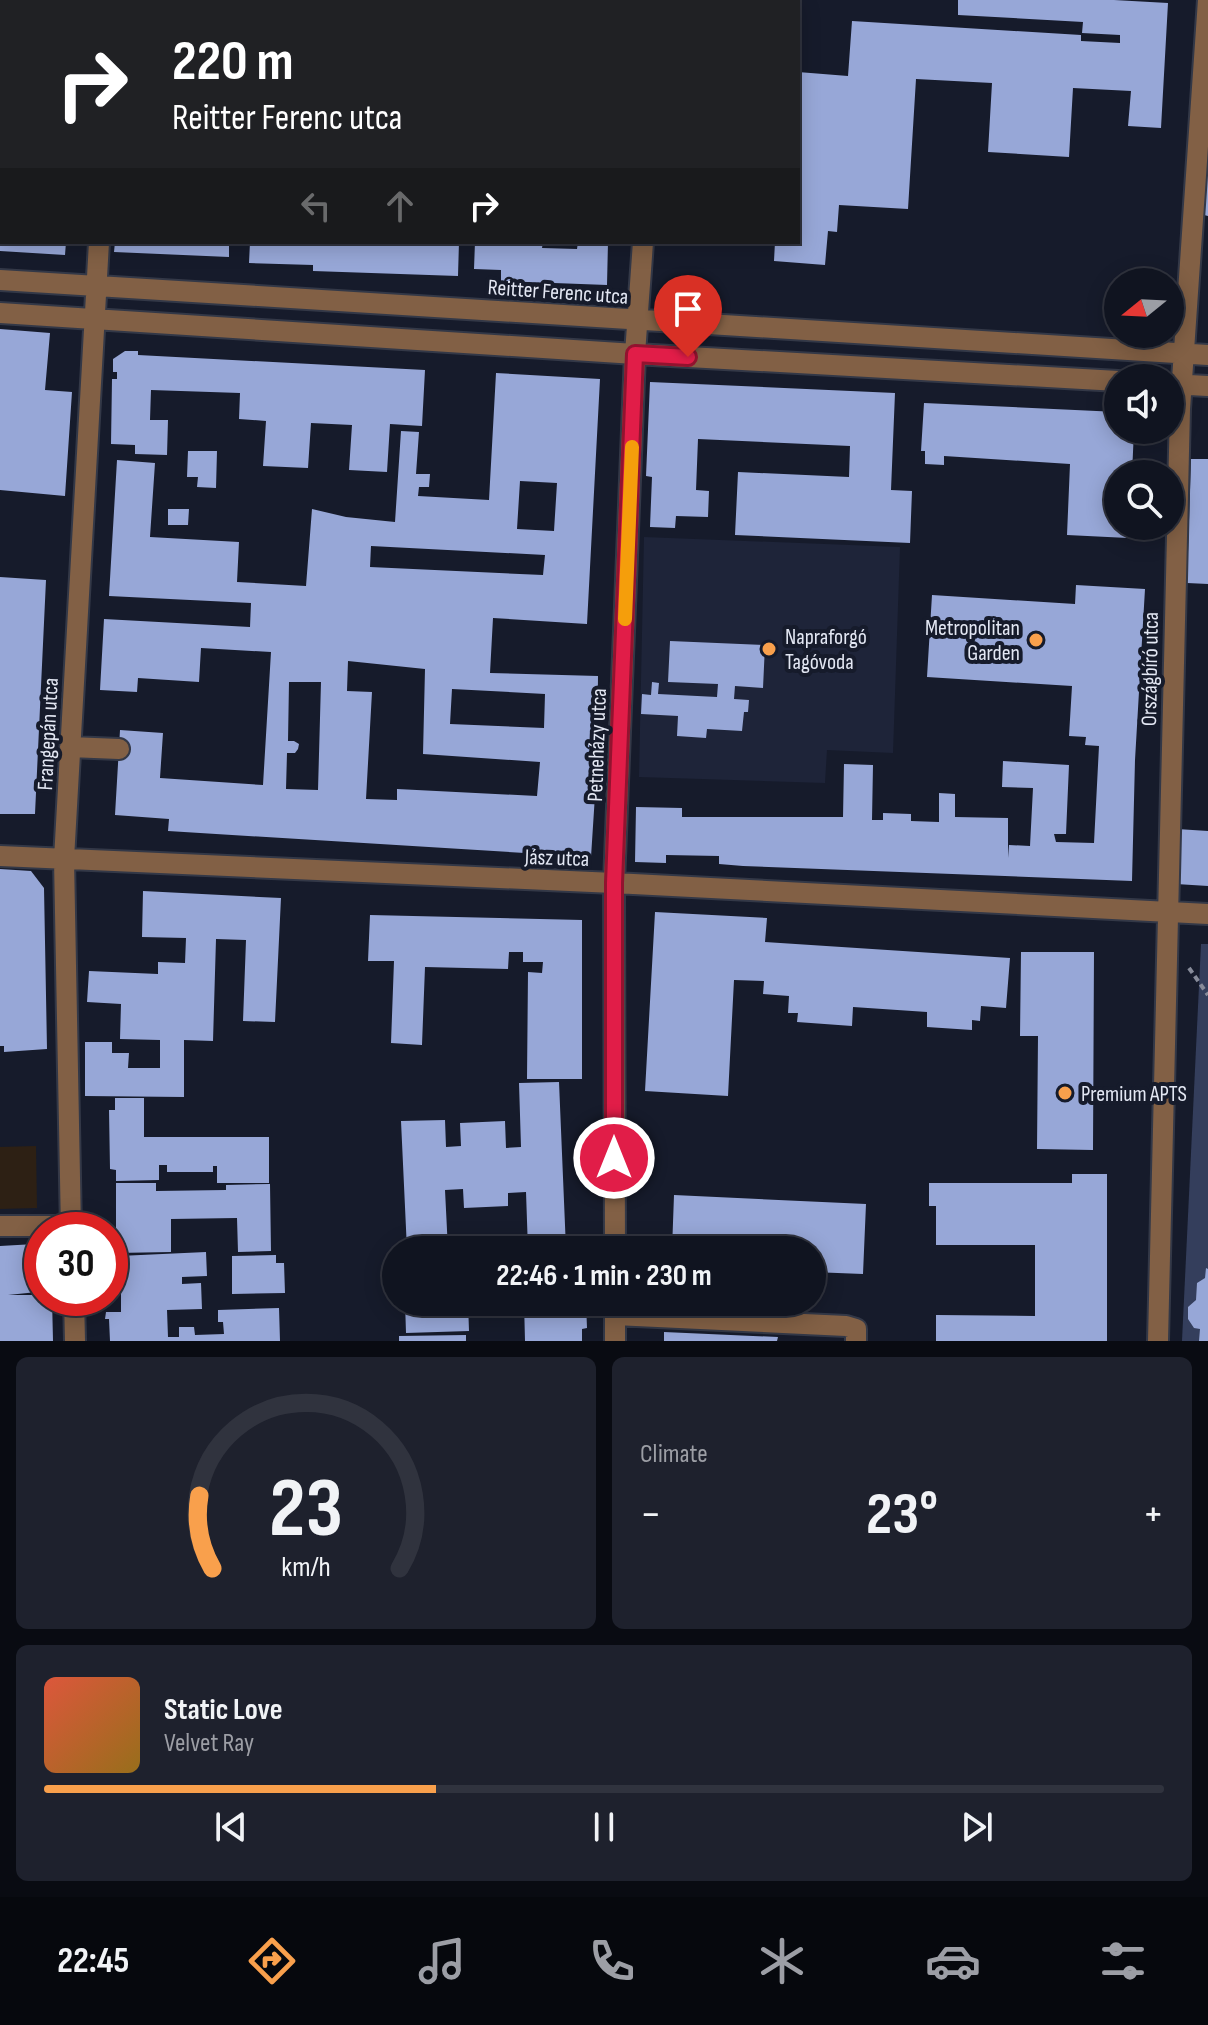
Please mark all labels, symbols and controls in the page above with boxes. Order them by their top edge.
text: 220 m [172,29,294,96]
icon: right [40,32,144,136]
text: Reitter Ferenc utca [172,97,402,140]
icon: left [294,184,338,228]
icon: ahead [378,184,422,228]
icon: right [462,184,506,228]
north arrow [1104,268,1184,348]
map controls [1104,268,1184,540]
street label: Reitter Ferenc utca [487,274,629,311]
pin [654,275,722,357]
icon: arrive [666,287,710,331]
button: sound [1104,364,1184,444]
button: search [1104,460,1184,540]
street label: Országbíró utca [1136,612,1165,726]
place label: Metropolitan Garden [925,615,1020,667]
place label: Napraforgó Tagóvoda [785,624,867,676]
marker: Metropolitan Garden [1027,631,1045,649]
marker: Napraforgó Tagóvoda [760,640,778,658]
street label: Frangepán utca [32,677,65,791]
street label: Petneházy utca [582,688,613,802]
street label: Jász utca [523,844,590,873]
place label: Premium APTS [1081,1081,1187,1108]
marker: Premium APTS [1056,1084,1074,1102]
position arrow [572,1116,656,1200]
speed limit sign: 30 [24,1212,128,1316]
text: 22:46 · 1 min · 230 m [496,1258,712,1294]
text: Climate [640,1439,708,1470]
text: 23 [269,1460,343,1560]
text: 23° [866,1479,938,1551]
text: − [640,1488,662,1541]
text: + [1142,1488,1164,1541]
text: km/h [281,1550,331,1585]
text: Static Love [164,1692,283,1728]
text: Velvet Ray [164,1728,254,1759]
icon: previous [209,1805,253,1849]
icon: pause [582,1805,626,1849]
icon: next [955,1805,999,1849]
icon: directions [244,1933,300,1989]
icon: music [414,1933,470,1989]
icon: phone [584,1933,640,1989]
icon: climate [754,1933,810,1989]
icon: car [925,1933,981,1989]
icon: filters [1095,1933,1151,1989]
text: 22:45 [57,1940,129,1983]

